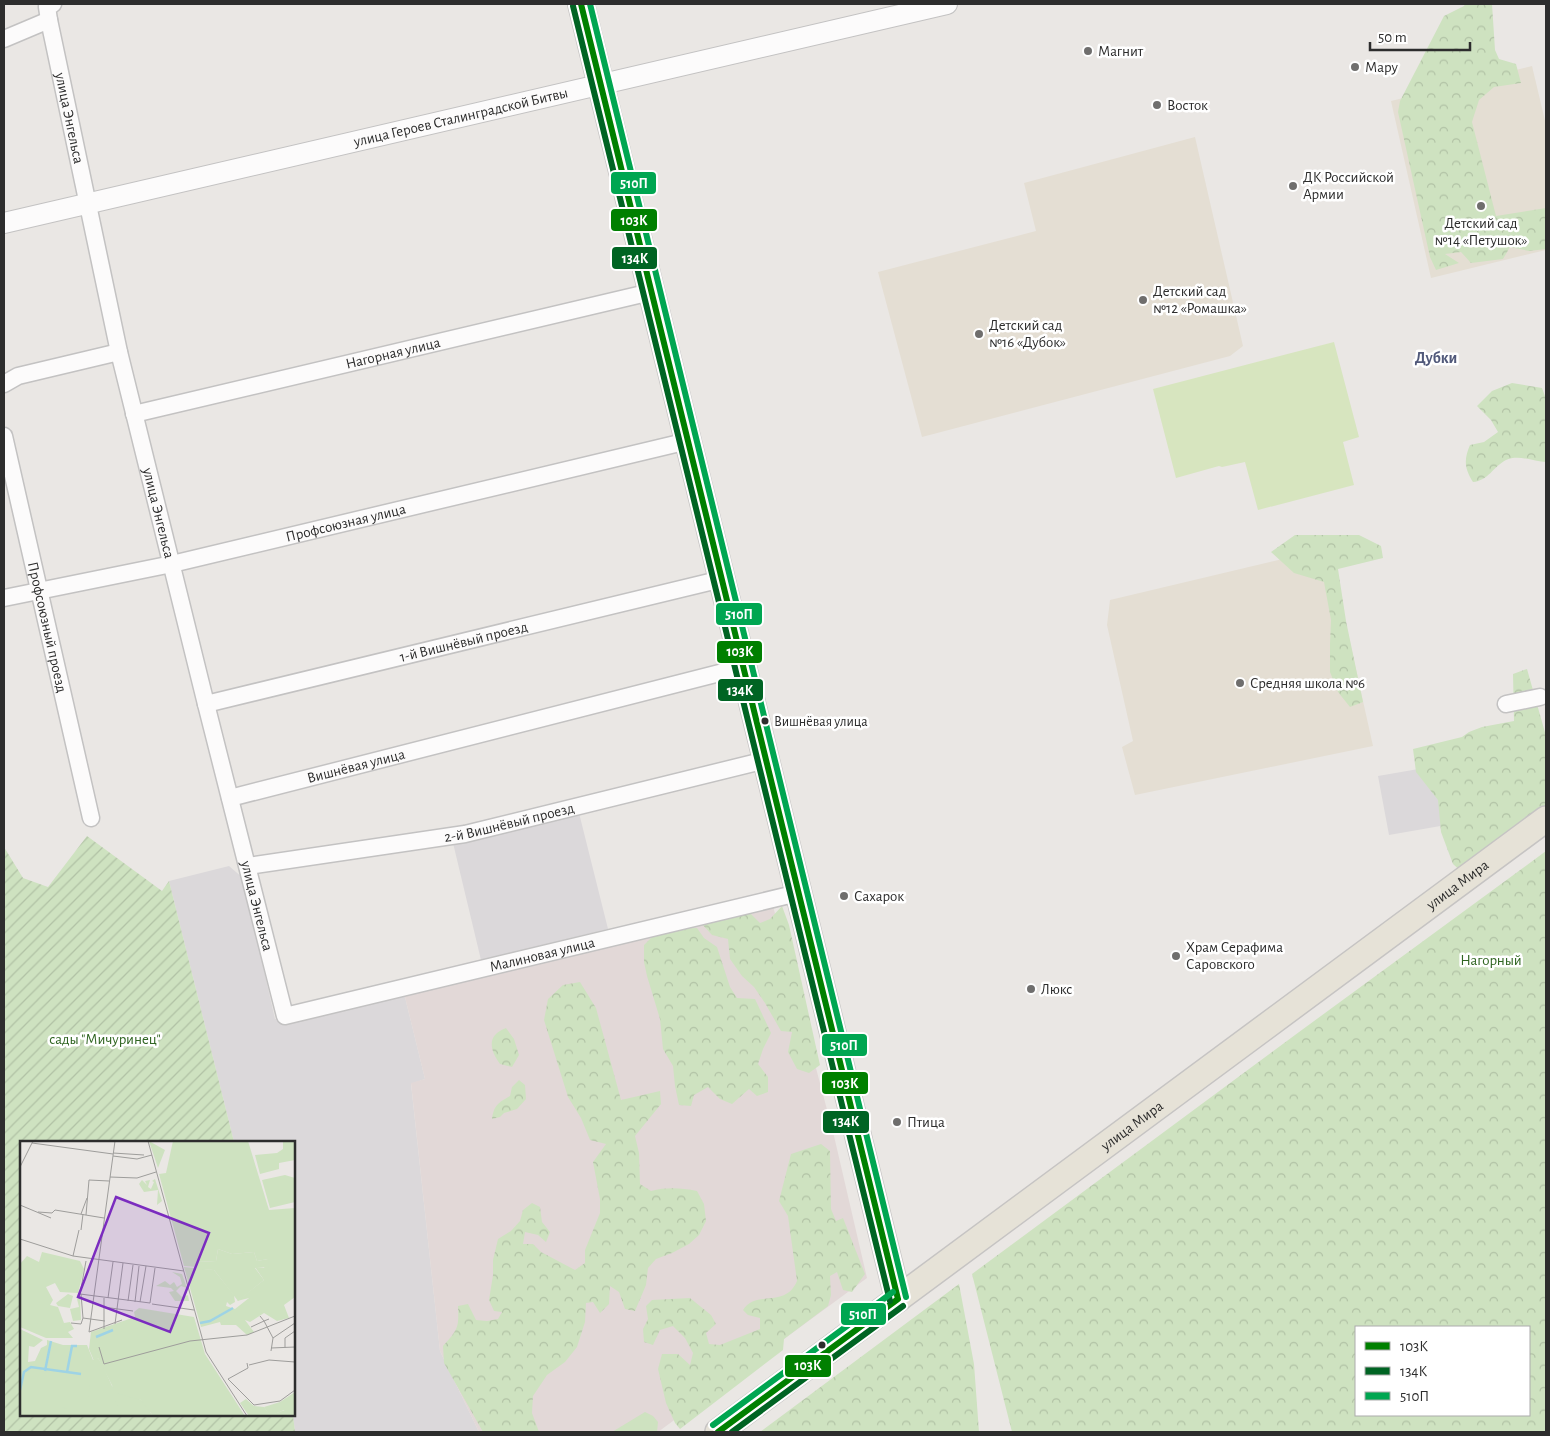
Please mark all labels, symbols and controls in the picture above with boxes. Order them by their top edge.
scale bar [1370,20,1470,52]
text: 50 m [1378,30,1407,45]
place label: Магнит [1098,44,1144,59]
marker: Магнит [1082,45,1094,57]
place label: Мару [1365,60,1398,75]
marker: Мару [1349,61,1361,73]
street label: улица Энгельса [52,70,86,165]
street label: улица Героев Сталинградской Битвы [351,85,570,150]
place label: Восток [1167,98,1208,113]
marker: Восток [1151,99,1163,111]
place label: ДК Российской Армии [1303,170,1394,202]
line badge: 510П [610,171,657,195]
text: 510П [620,177,648,191]
marker: ДК Российской Армии [1287,180,1299,192]
marker: Детский сад №14 «Петушок» [1475,200,1487,212]
line badge: 103К [610,208,658,232]
text: 103К [621,214,648,228]
place label: Детский сад №14 «Петушок» [1435,216,1527,248]
line badge: 134К [611,246,658,270]
text: 134К [622,252,649,266]
place label: Детский сад №12 «Ромашка» [1153,284,1247,316]
marker: Детский сад №12 «Ромашка» [1137,294,1149,306]
place label: Детский сад №16 «Дубок» [989,318,1066,350]
marker: Детский сад №16 «Дубок» [973,328,985,340]
street label: Нагорная улица [344,335,442,372]
district label: Дубки [1415,350,1457,367]
street label: улица Энгельса [140,465,177,560]
street label: Профсоюзная улица [284,501,408,545]
street label: Профсоюзный проезд [25,560,69,694]
line badge: 510П [715,602,763,626]
text: 510П [725,608,753,622]
street label: 1-й Вишнёвый проезд [398,619,529,665]
line badge: 103К [716,640,763,664]
text: 103К [727,645,754,659]
place label: Средняя школа №6 [1250,676,1365,691]
marker: Средняя школа №6 [1234,677,1246,689]
line badge: 134К [717,678,764,702]
text: 134К [727,684,754,698]
place label: Вишнёвая улица [774,715,868,729]
marker: Вишнёвая улица [760,716,770,726]
street label: Вишнёвая улица [306,747,407,786]
street label: 2-й Вишнёвый проезд [443,800,576,845]
street label: улица Мира [1423,857,1492,913]
street label: улица Энгельса [238,858,275,953]
place label: Сахарок [854,889,904,904]
marker: Сахарок [838,890,850,902]
street label: Малиновая улица [488,935,596,975]
place label: Храм Серафима Саровского [1186,940,1283,972]
marker: Храм Серафима Саровского [1170,950,1182,962]
park label: Нагорный [1460,953,1522,968]
place label: Люкс [1041,982,1072,997]
marker: Люкс [1025,983,1037,995]
park label: сады "Мичуринец" [49,1032,161,1047]
line badge: 510П [821,1033,868,1057]
text: 510П [830,1039,858,1053]
line badge: 103К [821,1071,869,1095]
text: 103К [832,1077,859,1091]
street label: улица Мира [1098,1098,1166,1154]
line badge: 134К [822,1110,870,1134]
text: 134К [833,1115,860,1129]
place label: Птица [907,1115,945,1130]
marker: Птица [891,1116,903,1128]
inset map [20,1141,295,1416]
line badge: 510П [840,1302,887,1326]
text: 510П [849,1308,877,1322]
legend [1355,1326,1530,1416]
text: 103К [1400,1339,1428,1354]
unlabelled marker [817,1340,827,1350]
line badge: 103К [784,1354,832,1378]
text: 103К [795,1359,822,1373]
text: 134К [1400,1364,1428,1379]
text: 510П [1400,1389,1429,1404]

